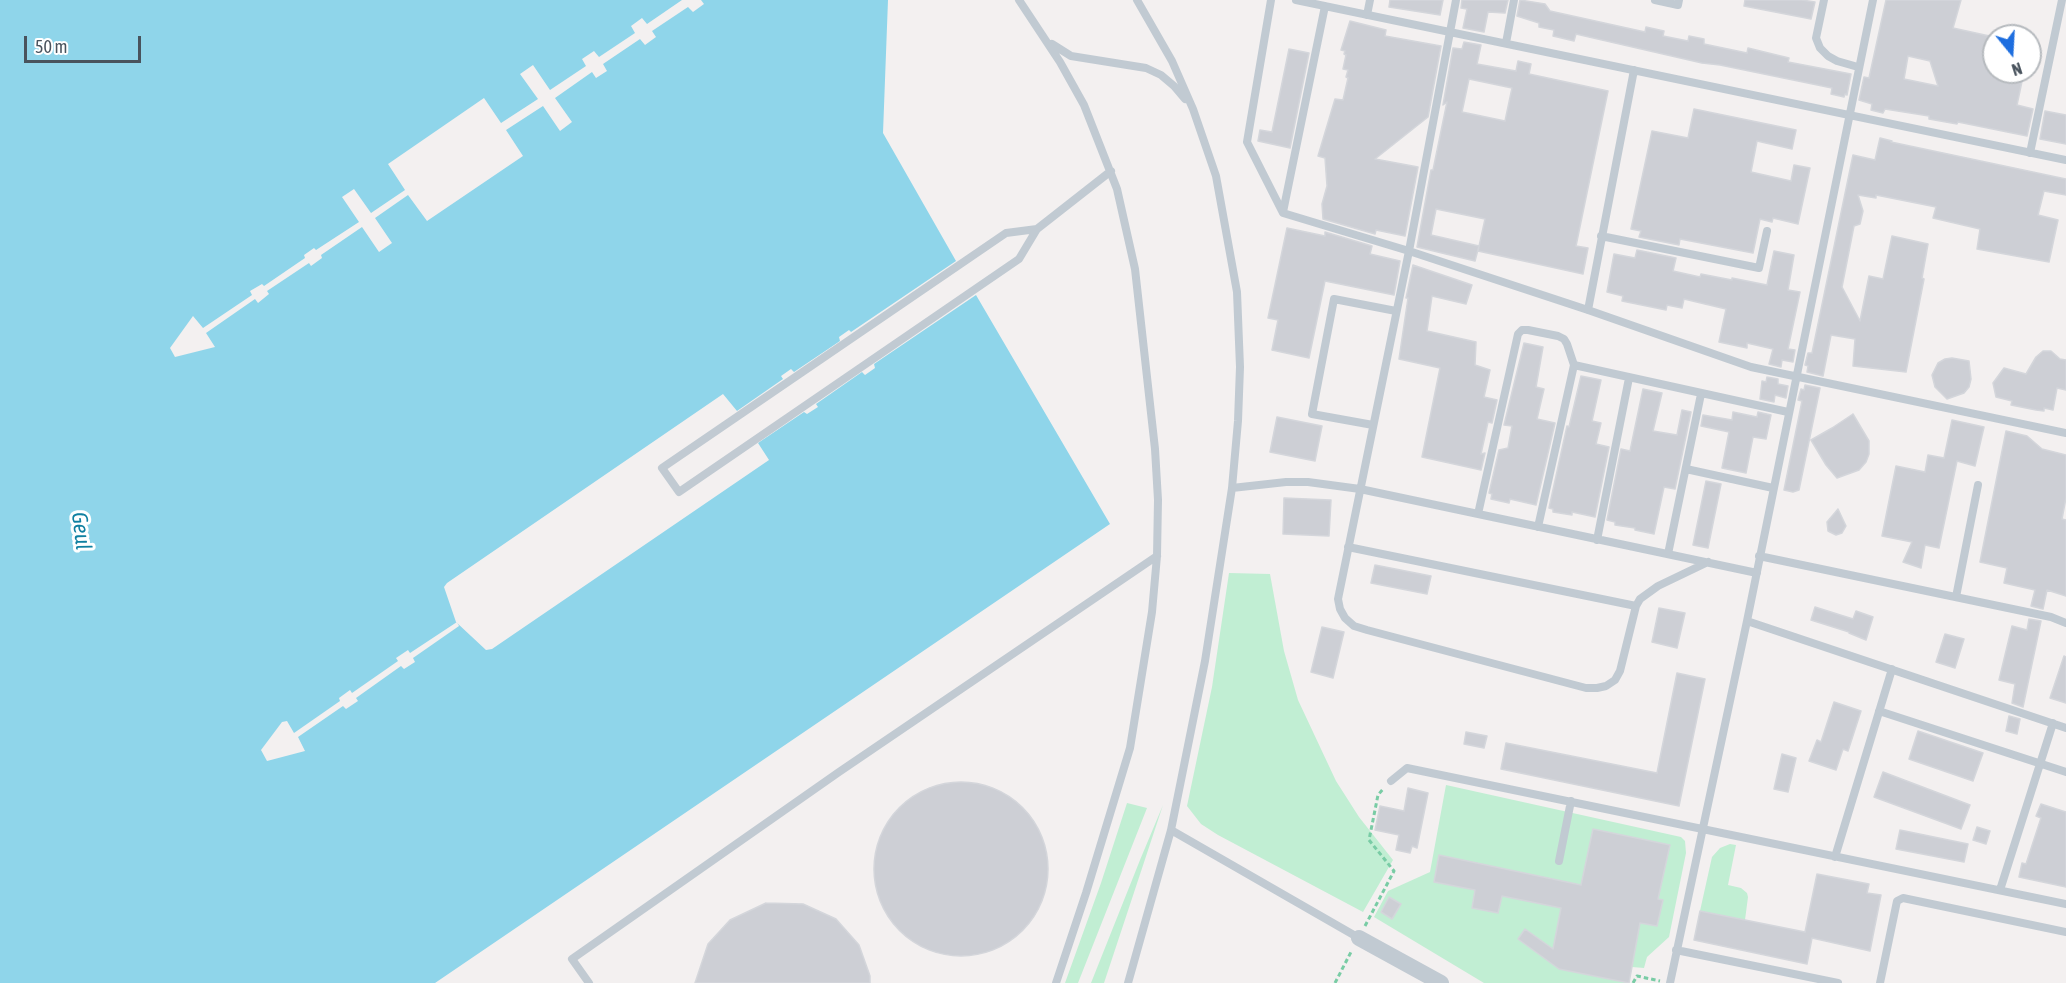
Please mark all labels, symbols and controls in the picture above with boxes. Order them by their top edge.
scale bar [27,24,144,62]
north arrow [1982,24,2042,84]
text: 50 m [35,36,67,57]
text: N [2010,59,2024,79]
water label: Geul [66,510,96,552]

